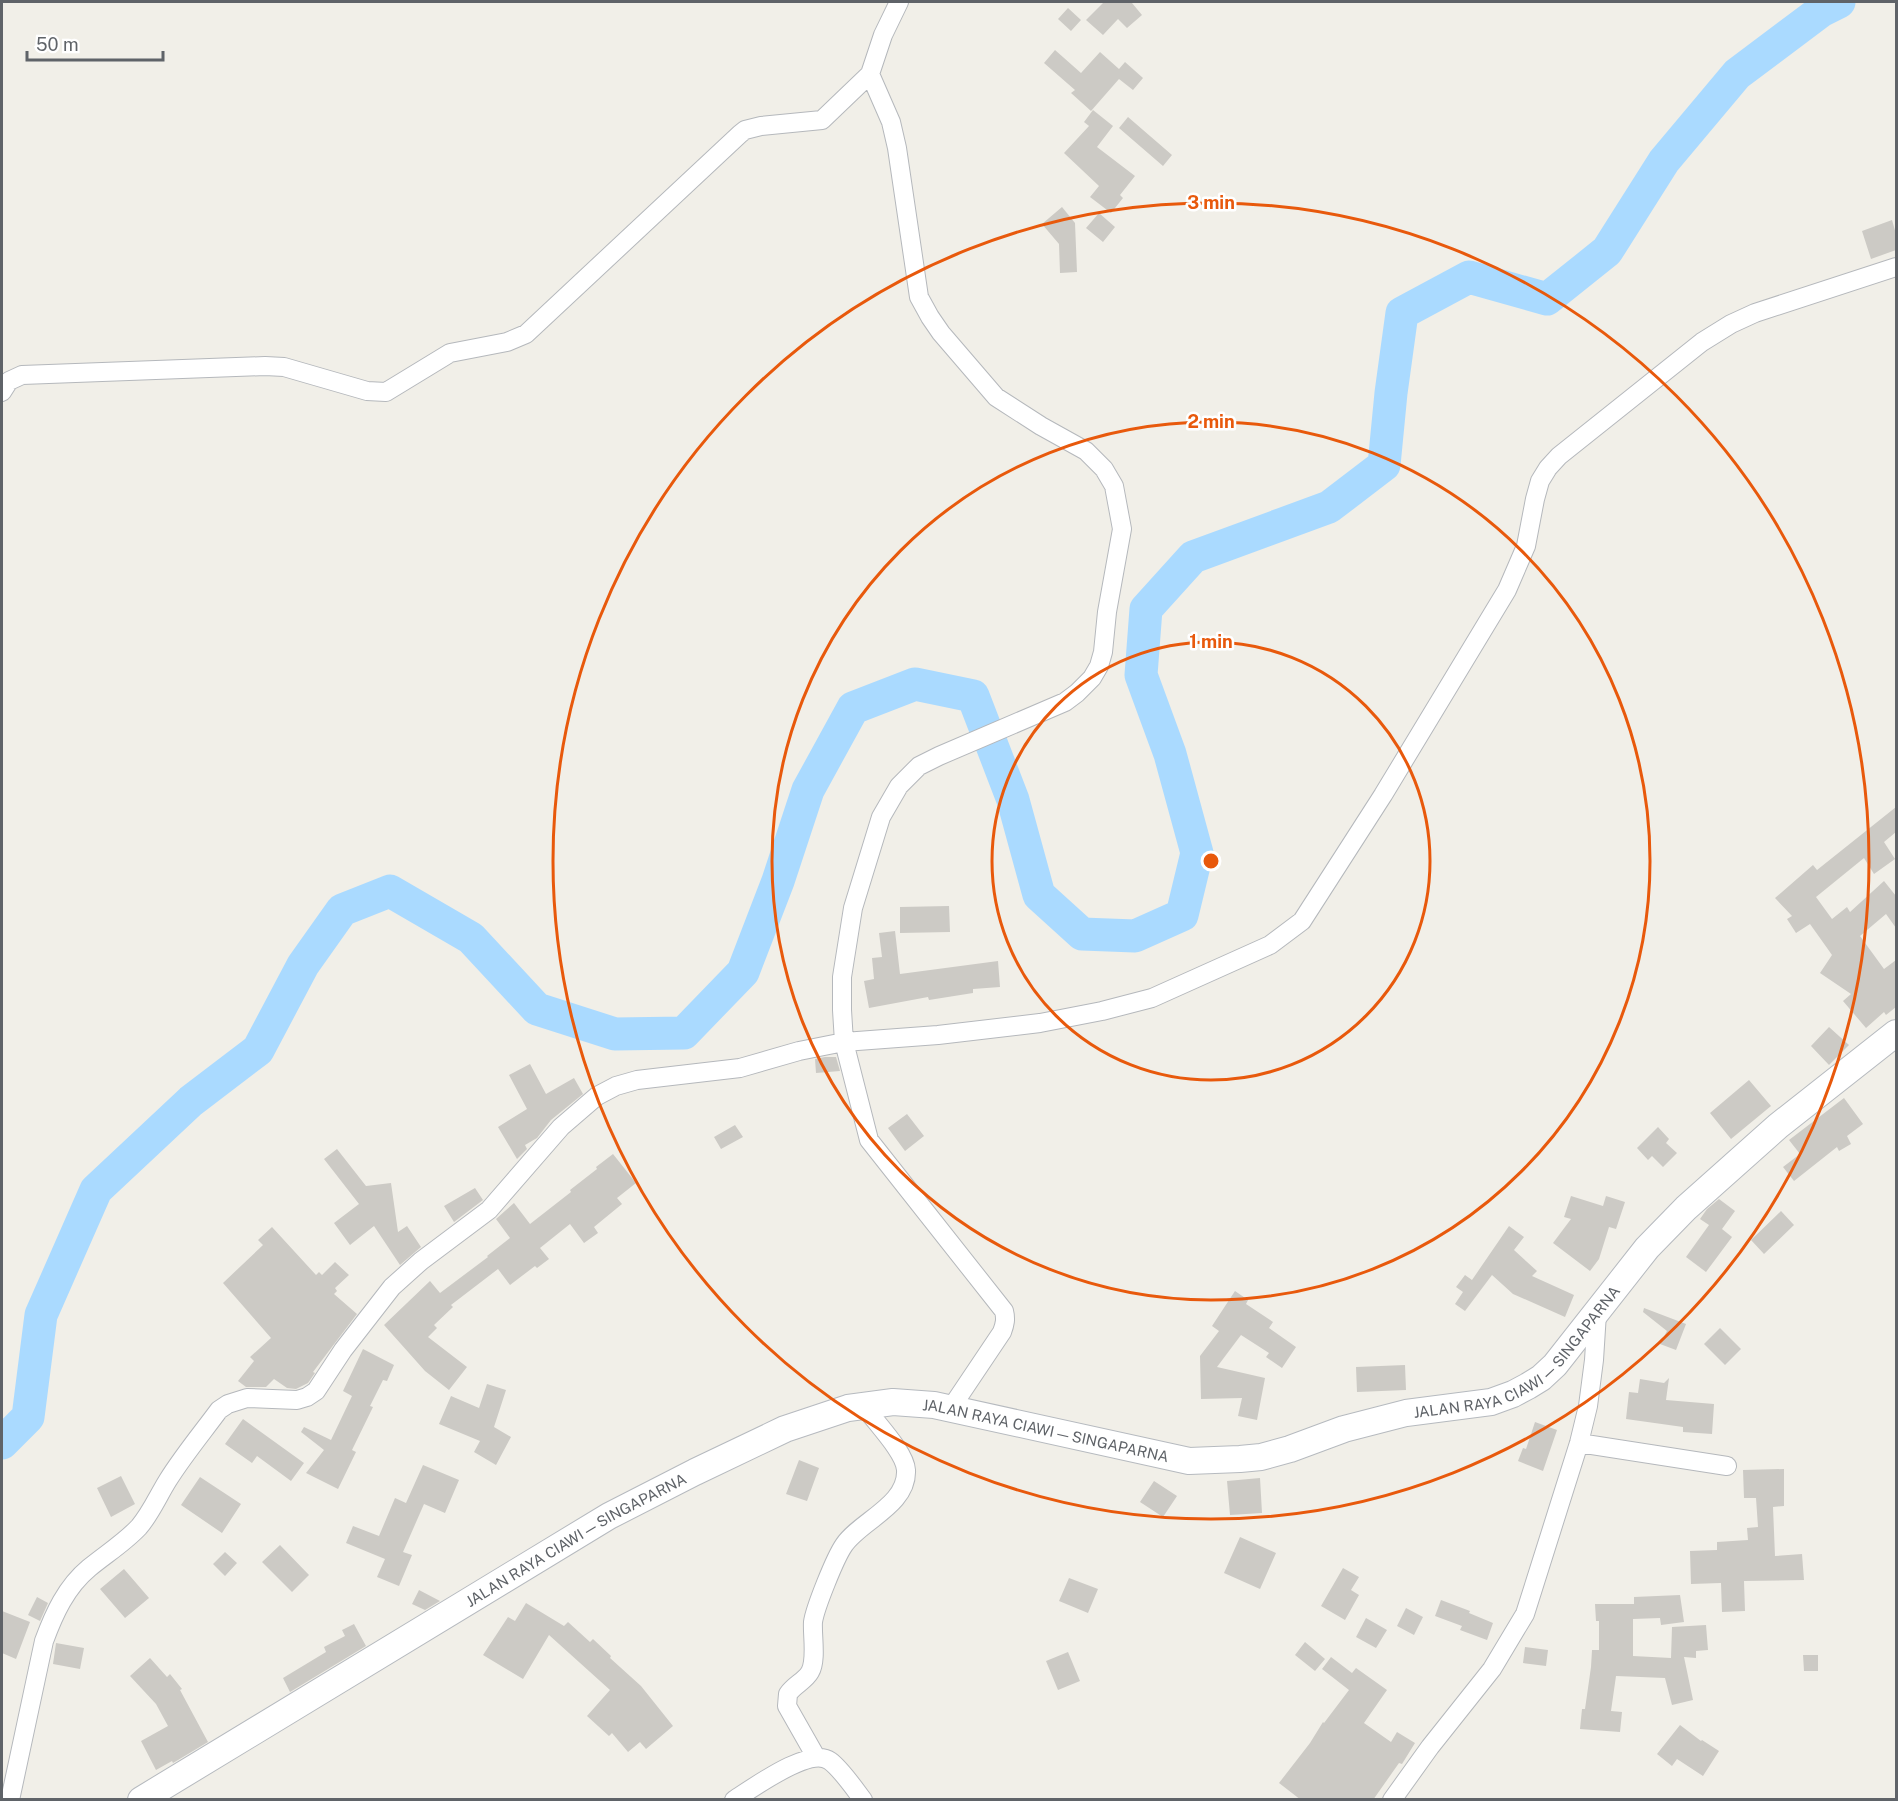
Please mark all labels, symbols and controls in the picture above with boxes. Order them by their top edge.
scale bar [27,24,164,62]
text: 50 m [36,34,79,55]
text: 3 min [1187,192,1235,213]
text: 2 min [1187,411,1235,432]
text: 1 min [1189,631,1233,652]
centre of rings [1201,851,1221,871]
street label: JALAN RAYA CIAWI — SINGAPARNA [1412,1282,1623,1420]
street label: JALAN RAYA CIAWI — SINGAPARNA [922,1396,1171,1465]
street label: JALAN RAYA CIAWI — SINGAPARNA [462,1469,689,1610]

